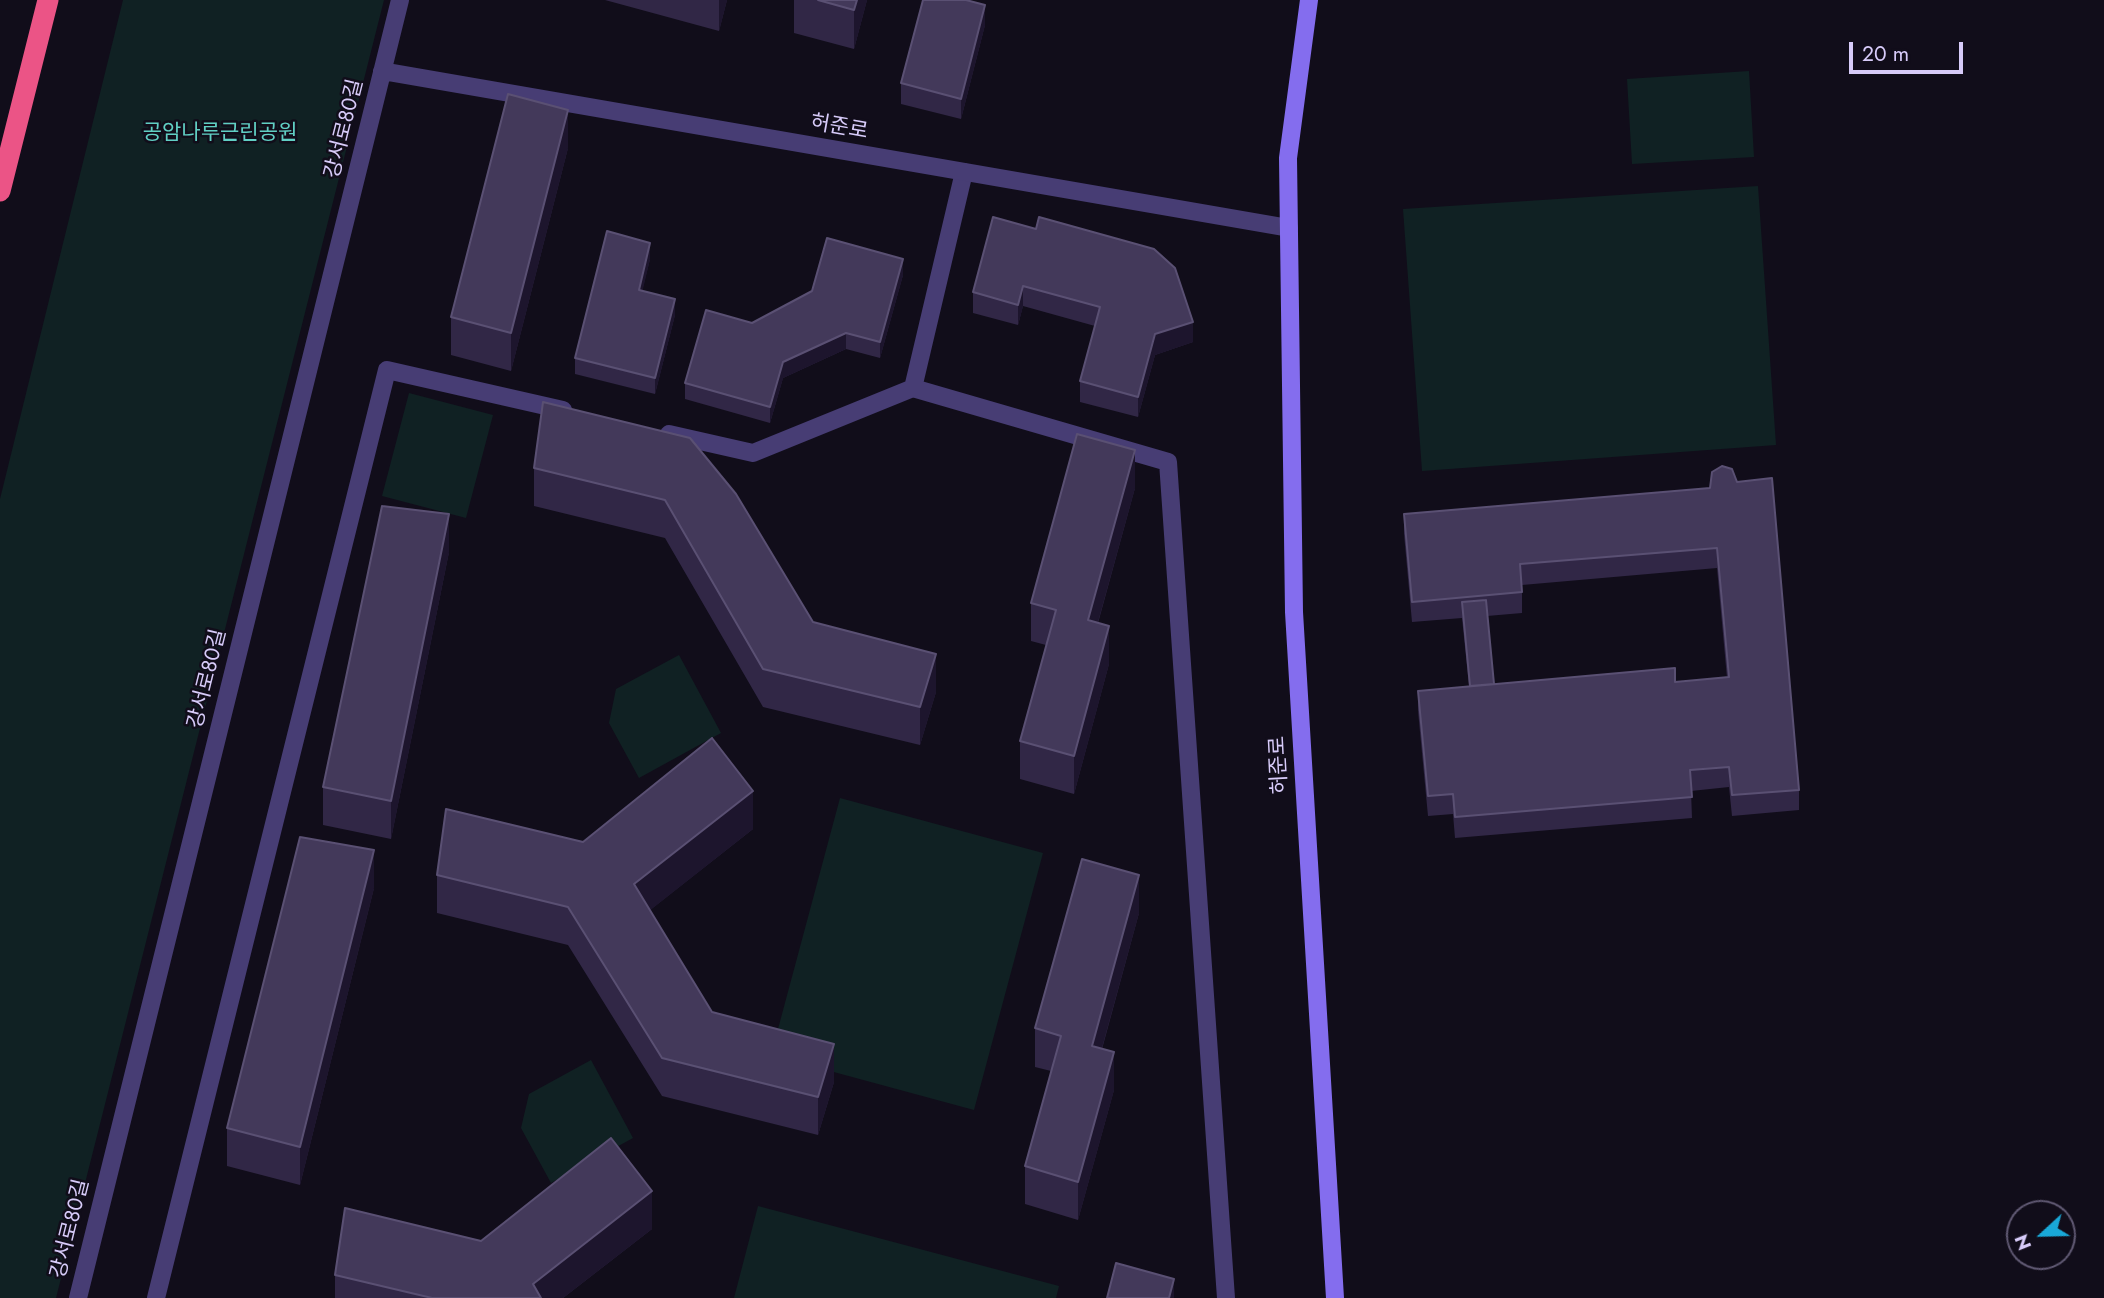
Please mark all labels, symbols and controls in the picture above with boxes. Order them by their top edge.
scale bar [1852,28,1966,72]
text: 20 m [1862,39,1909,69]
street label: 강서로80길 [321,77,369,181]
street label: 허준로 [808,111,870,145]
park label: 공암나루근린공원 [143,121,297,147]
street label: 강서로80길 [184,627,232,731]
street label: 허준로 [1266,735,1294,795]
street label: 강서로80길 [47,1177,95,1281]
north arrow [2006,1200,2076,1270]
text: N [2008,1230,2038,1254]

